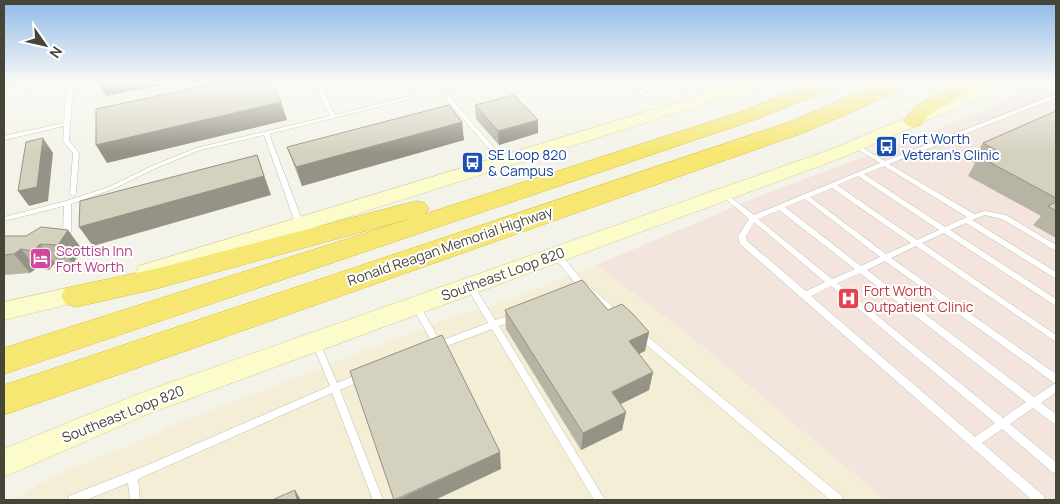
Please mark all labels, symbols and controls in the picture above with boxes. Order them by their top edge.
north arrow [20,20,70,70]
text: N [46,43,67,62]
place label: Fort Worth Veteran's Clinic [902,129,1000,164]
bus stop icon: Fort Worth Veteran's Clinic [874,135,898,159]
place label: SE Loop 820 & Campus [488,145,567,180]
bus stop icon: SE Loop 820 & Campus [460,151,484,175]
street label: Ronald Reagan Memorial Highway [345,201,556,290]
place label: Scottish Inn Fort Worth [56,241,132,276]
street label: Southeast Loop 820 [438,242,567,305]
hotel icon: Scottish Inn Fort Worth [28,247,52,271]
place label: Fort Worth Outpatient Clinic [864,281,974,316]
hospital icon: Fort Worth Outpatient Clinic [836,287,860,311]
street label: Southeast Loop 820 [59,380,187,447]

